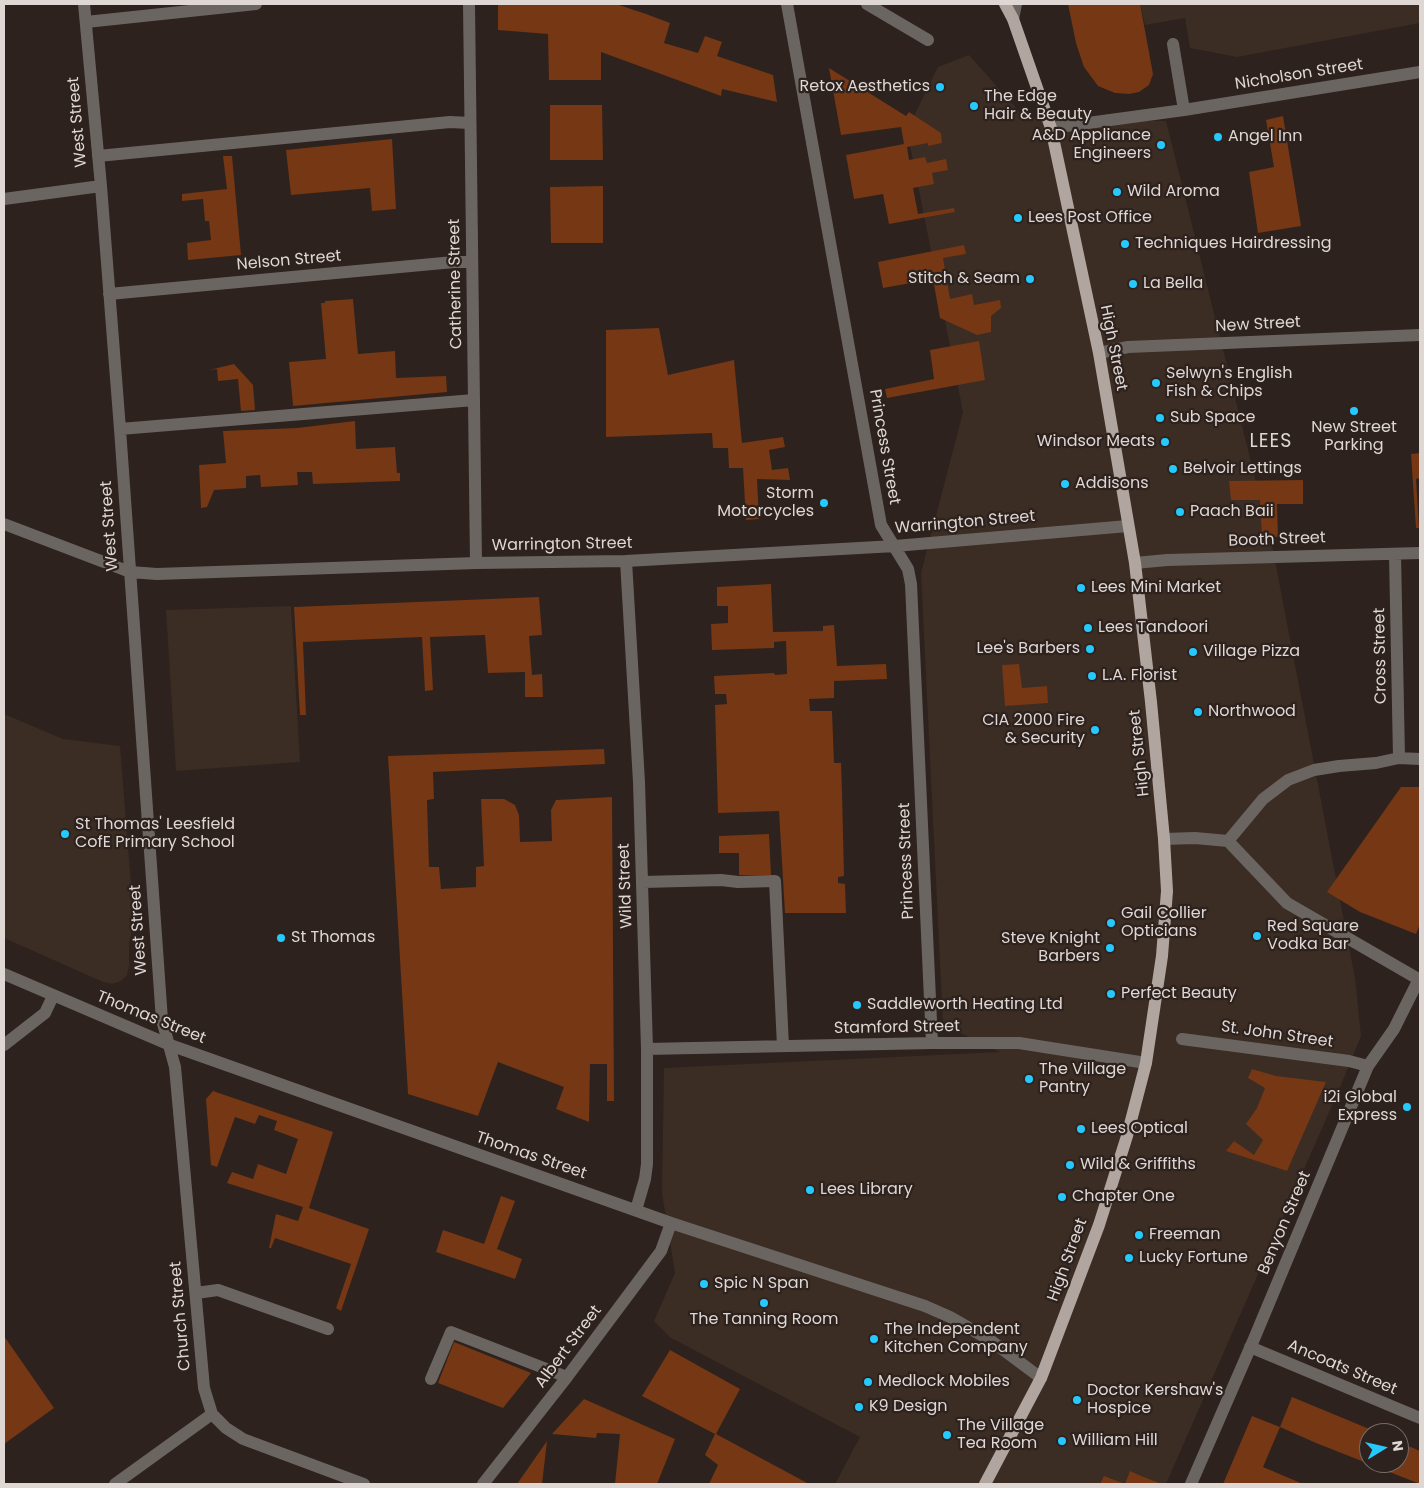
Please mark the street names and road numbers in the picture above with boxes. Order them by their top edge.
street label: Nicholson Street [1234,55,1364,95]
street label: West Street [64,76,92,168]
street label: Catherine Street [445,219,467,349]
street label: Nelson Street [236,247,342,275]
street label: High Street [1095,303,1131,393]
street label: New Street [1215,313,1301,337]
street label: Princess Street [864,388,904,506]
street label: West Street [97,480,123,572]
street label: Warrington Street [894,507,1036,539]
street label: Booth Street [1228,529,1326,551]
street label: Warrington Street [491,534,633,556]
street label: Cross Street [1371,608,1391,704]
street label: High Street [1126,709,1154,797]
street label: Princess Street [895,802,919,920]
street label: Wild Street [615,843,637,929]
street label: West Street [126,884,152,976]
street label: Thomas Street [94,987,208,1049]
street label: Stamford Street [834,1017,960,1039]
street label: St. John Street [1220,1018,1334,1052]
street label: Thomas Street [473,1128,589,1184]
street label: Benyon Street [1255,1168,1315,1278]
street label: High Street [1044,1216,1092,1304]
street label: Church Street [167,1260,195,1372]
street label: Albert Street [532,1302,606,1392]
street label: Ancoats Street [1284,1336,1400,1400]

